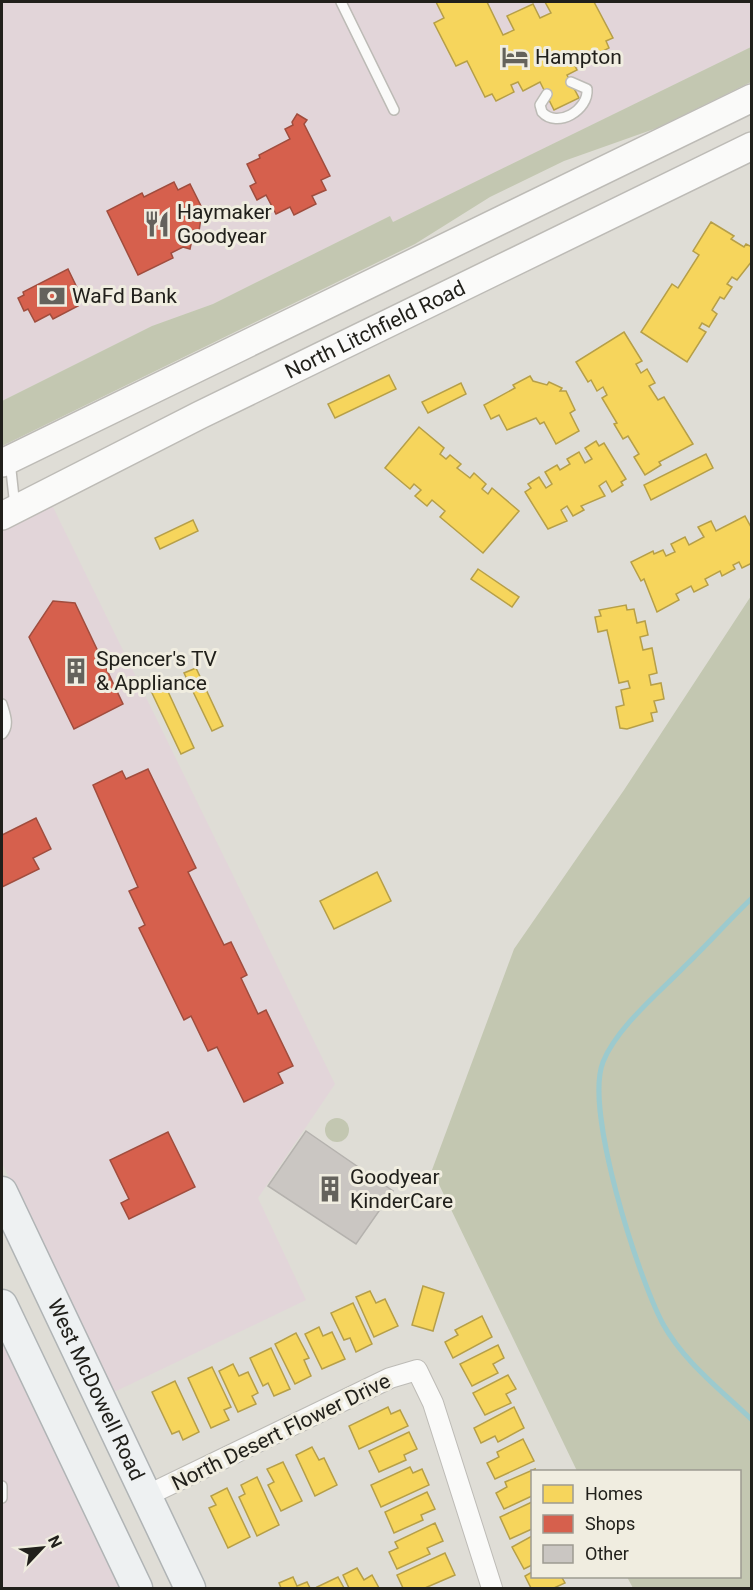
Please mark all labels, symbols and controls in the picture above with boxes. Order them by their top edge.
hotel icon: Hampton [500,42,530,72]
place label: Hampton [535,45,622,69]
place label: Haymaker Goodyear [177,200,272,248]
restaurant icon: Haymaker Goodyear [142,209,172,239]
street label: North Litchfield Road [281,276,469,384]
bank icon: WaFd Bank [37,281,67,311]
place label: WaFd Bank [72,284,177,308]
place label: Spencer's TV & Appliance [96,647,218,695]
building icon: Spencer's TV & Appliance [61,656,91,686]
place label: Goodyear KinderCare [350,1165,453,1213]
building icon: Goodyear KinderCare [315,1174,345,1204]
street label: West McDowell Road [43,1295,149,1484]
street label: North Desert Flower Drive [168,1369,394,1495]
legend [531,1470,741,1578]
text: Homes [585,1483,643,1504]
text: Shops [585,1513,635,1534]
north arrow [12,1518,72,1578]
text: N [44,1532,66,1551]
text: Other [585,1543,629,1564]

